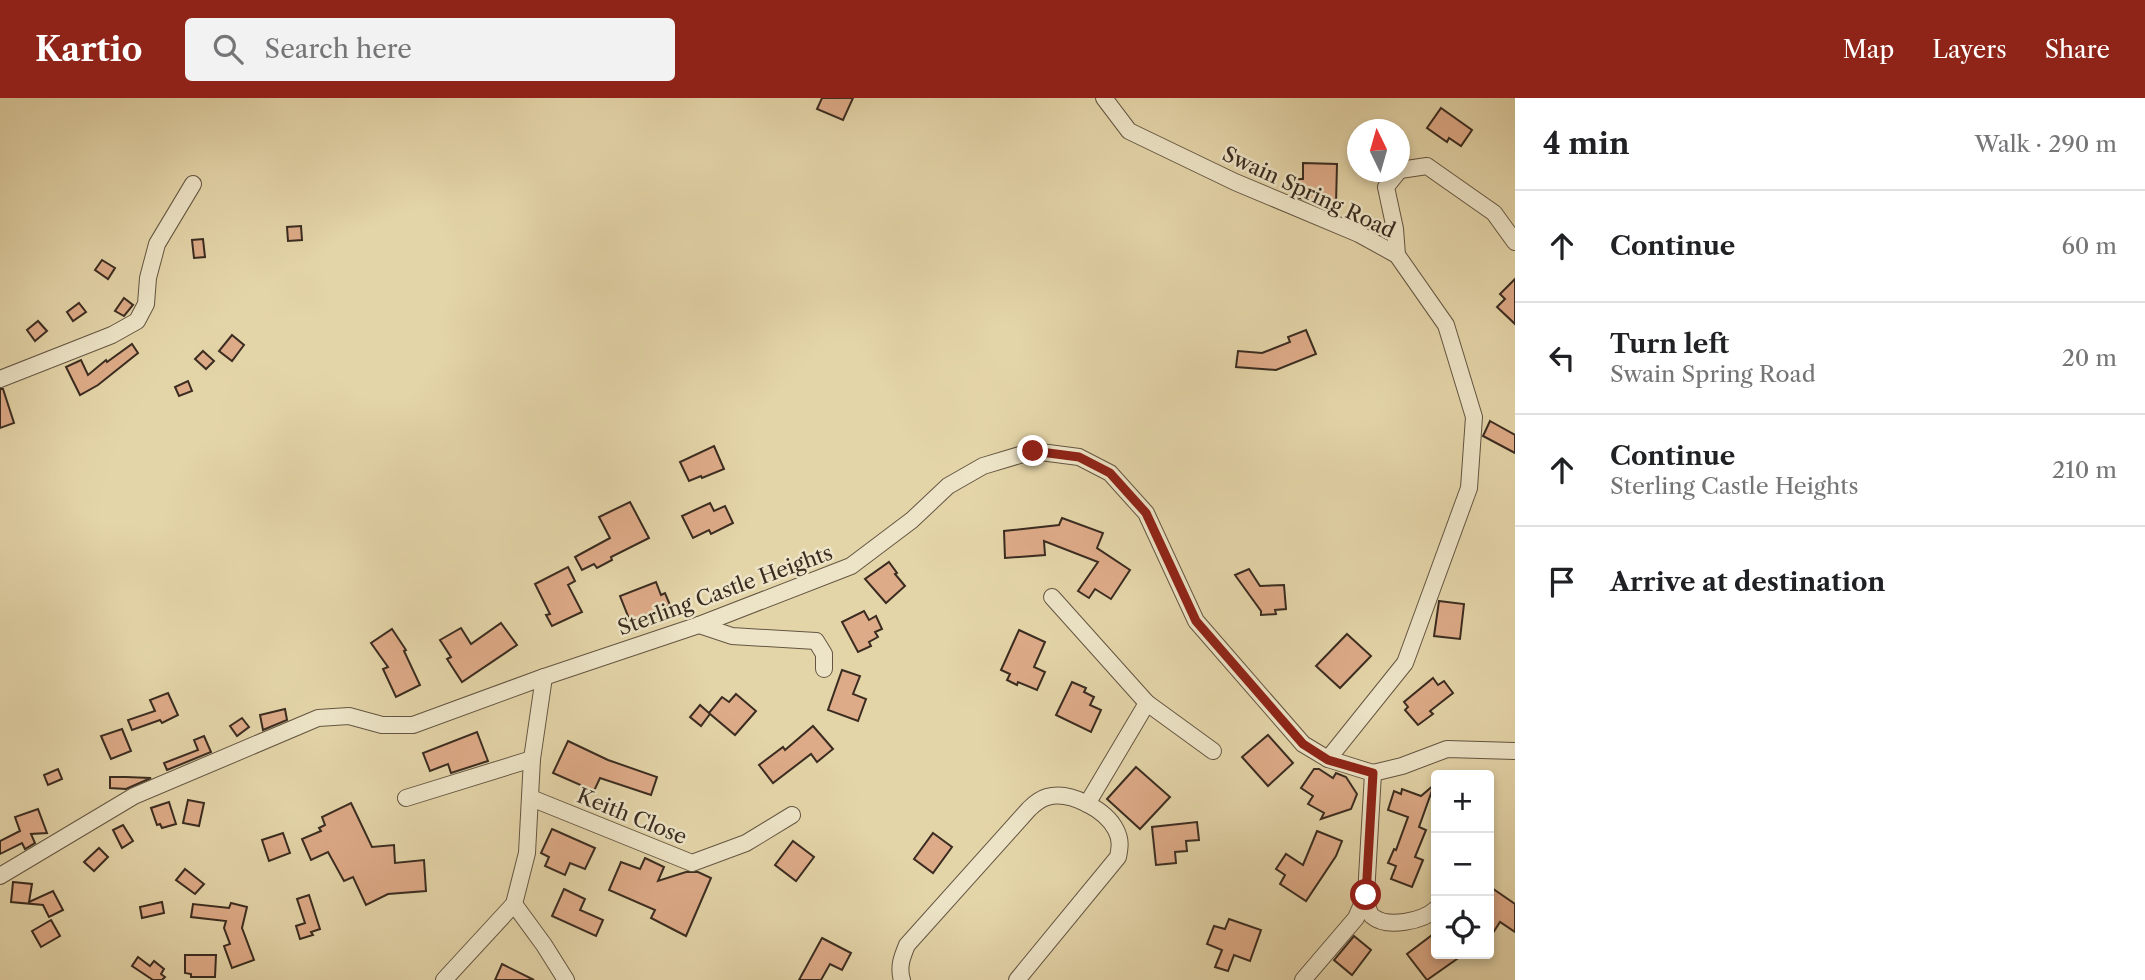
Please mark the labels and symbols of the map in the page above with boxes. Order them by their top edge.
north arrow [1347,119,1410,182]
street label: Swain Spring Road [1219,141,1400,243]
route end [1017,435,1048,466]
street label: Sterling Castle Heights [614,539,836,641]
street label: Keith Close [573,783,691,849]
route start [1350,879,1381,910]

